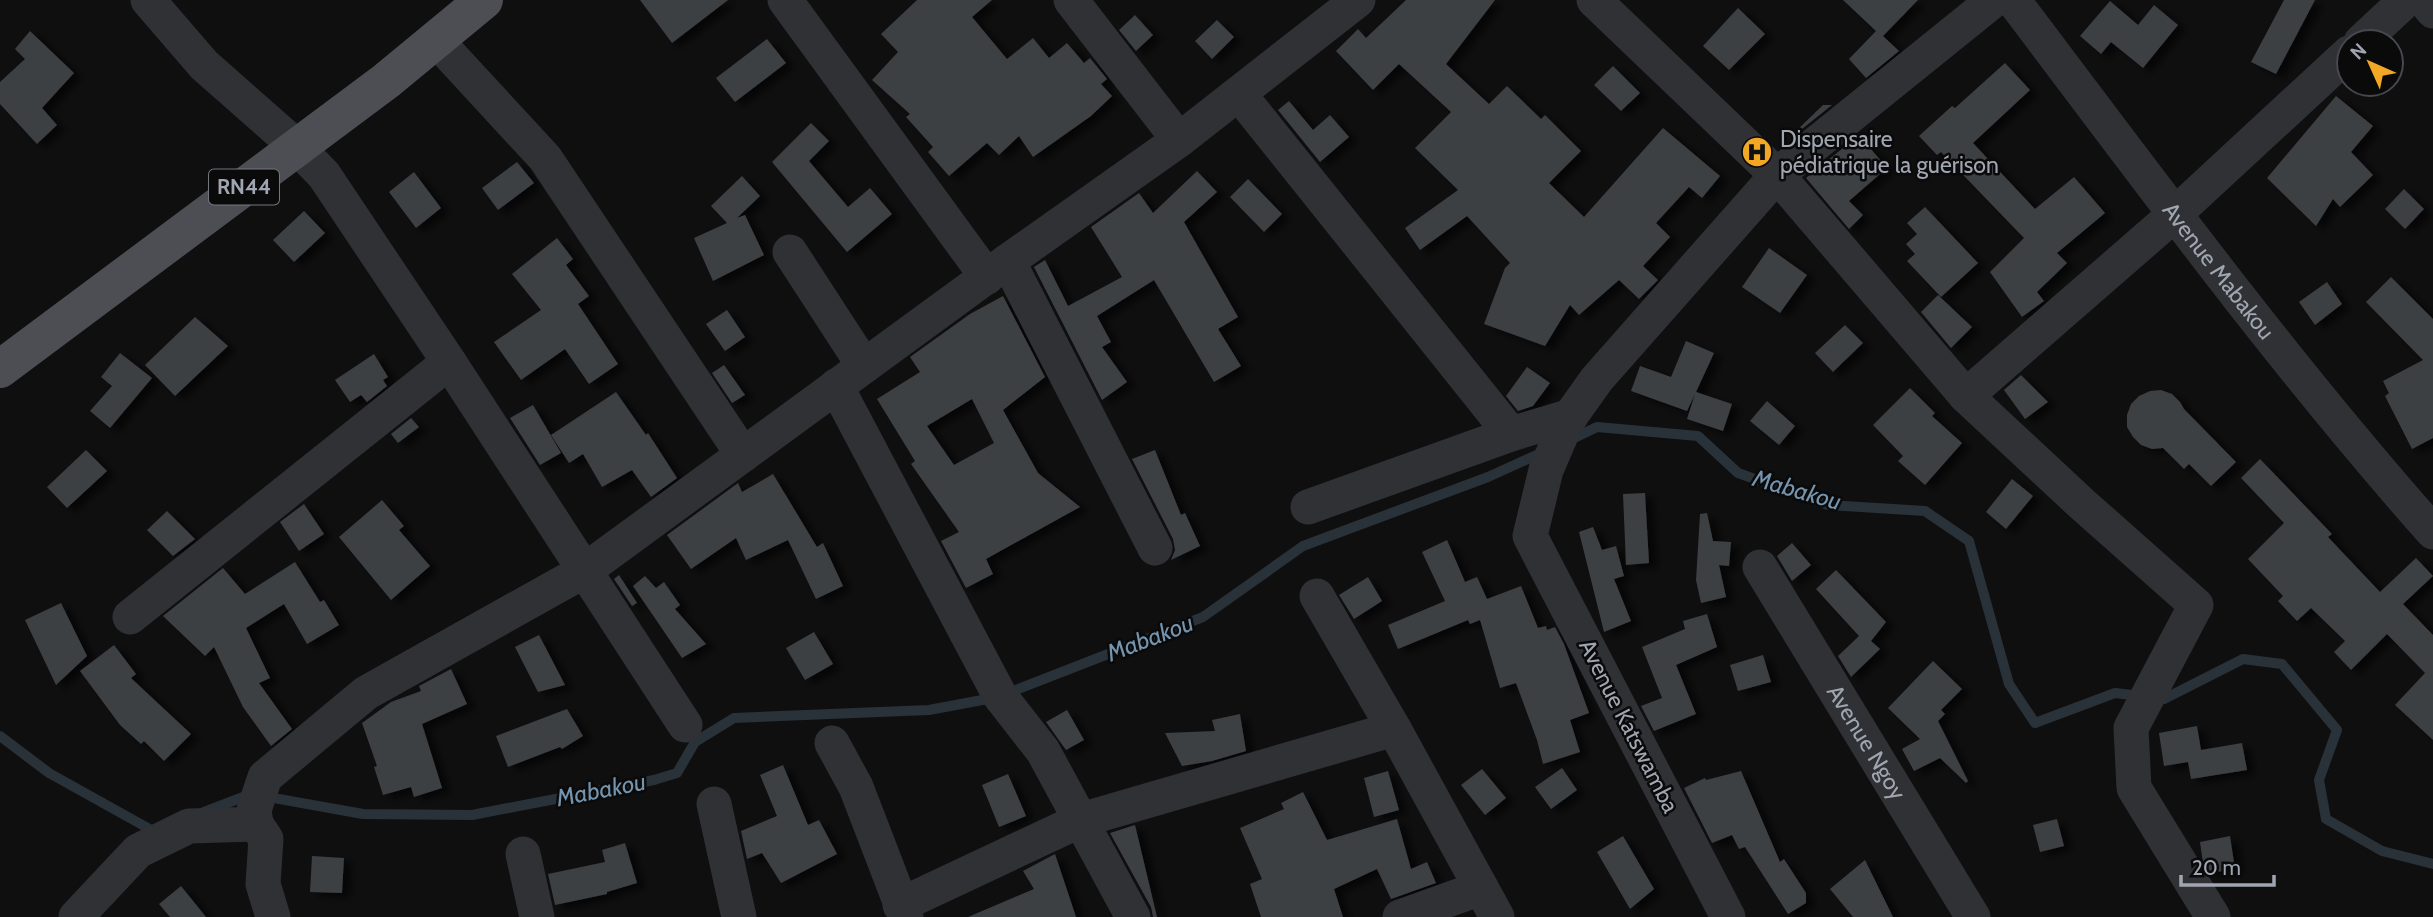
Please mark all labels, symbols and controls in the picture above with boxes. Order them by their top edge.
north arrow [2335,28,2405,98]
text: N [2345,38,2371,64]
place label: Dispensaire pédiatrique la guérison [1780,125,1999,179]
hospital icon: Dispensaire pédiatrique la guérison [1740,135,1774,169]
road number: RN44 [209,170,279,204]
street label: Avenue Mabakou [2157,197,2281,345]
water label: Mabakou [1749,463,1845,516]
water label: Mabakou [1101,608,1197,668]
street label: Avenue Katswamba [1573,635,1685,817]
street label: Avenue Ngoy [1821,680,1912,805]
water label: Mabakou [553,767,648,813]
scale bar [2181,844,2274,888]
text: 20 m [2192,855,2241,880]

